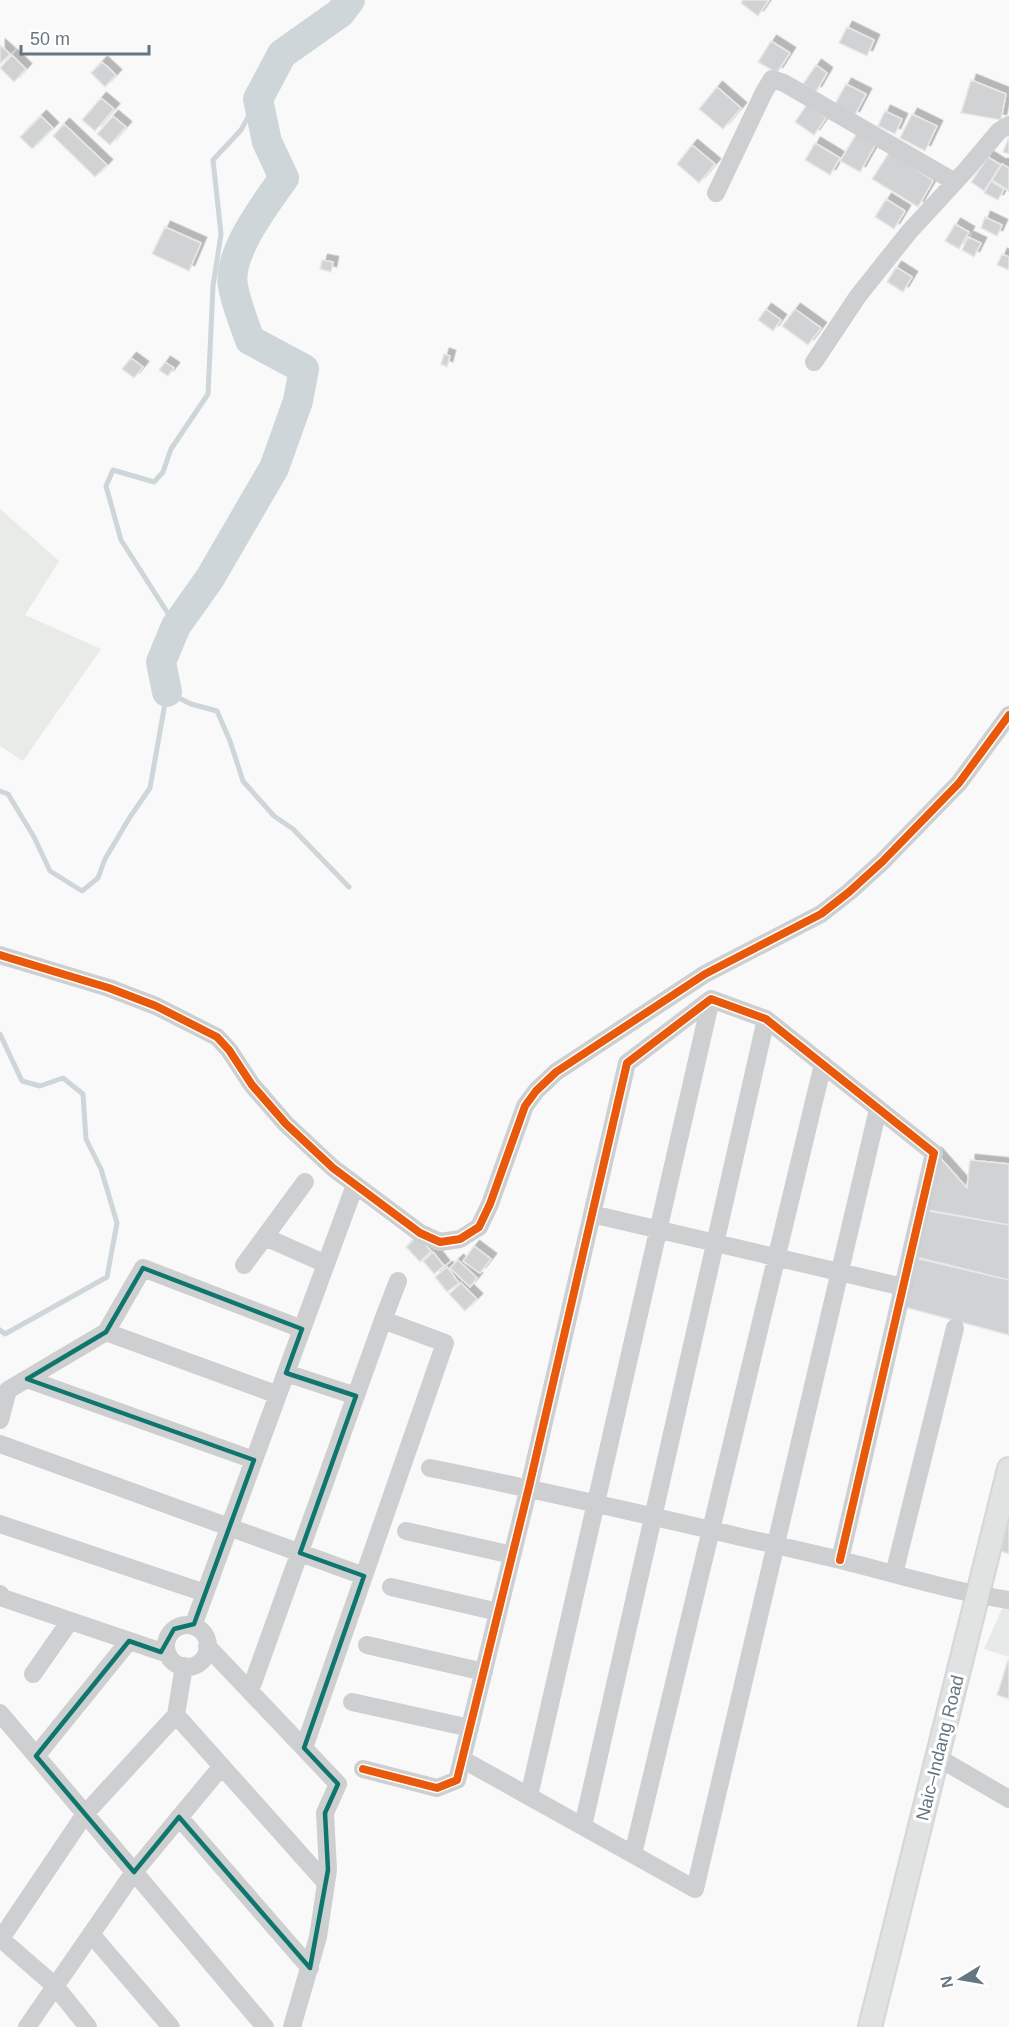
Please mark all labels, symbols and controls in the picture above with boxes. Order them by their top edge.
scale bar [21,18,148,56]
text: 50 m [30,29,70,49]
street label: Naic–Indang Road [912,1673,968,1823]
north arrow [931,1949,991,2009]
text: N [937,1974,956,1989]

